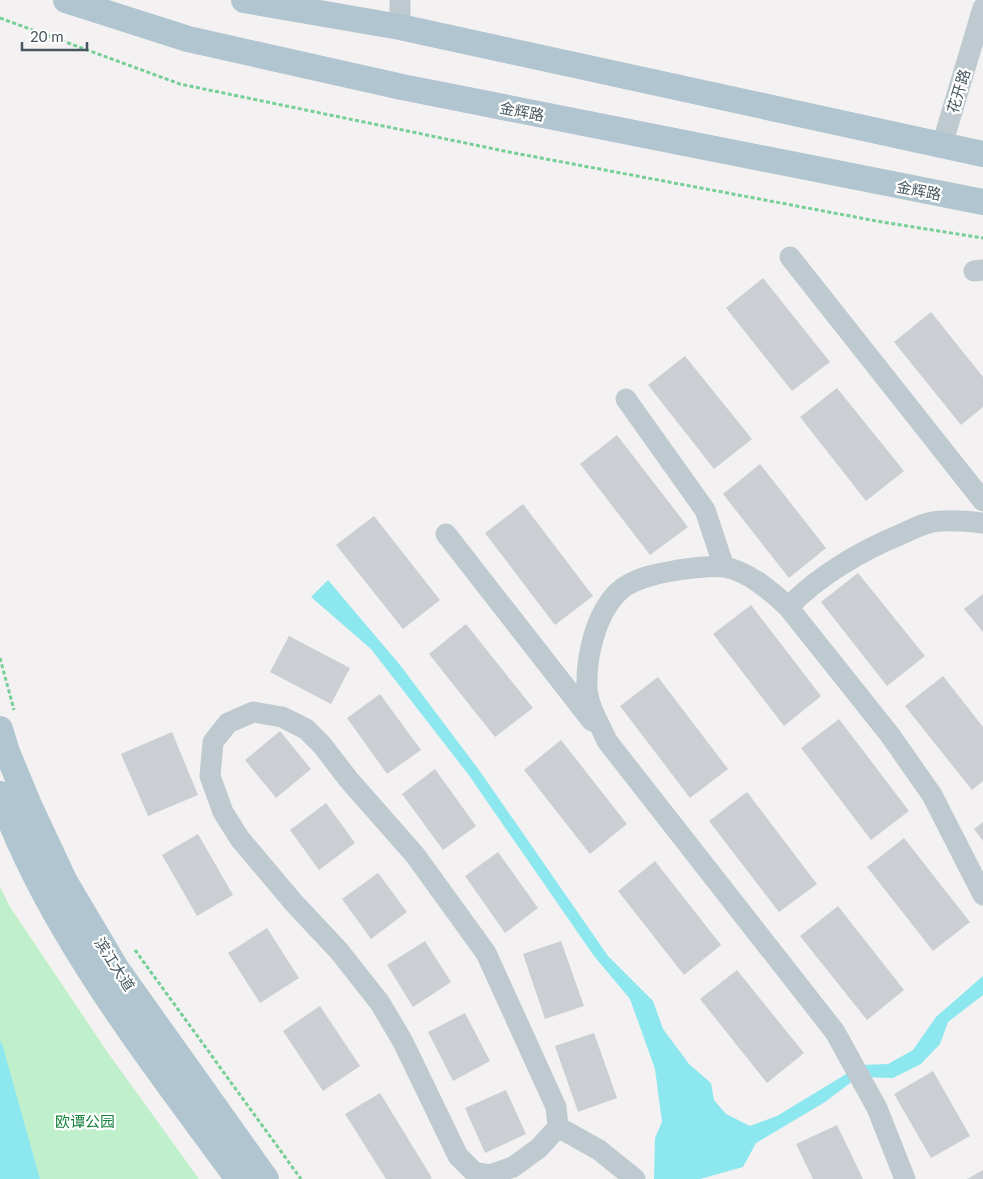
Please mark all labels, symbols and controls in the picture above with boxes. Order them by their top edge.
scale bar [22,20,88,52]
text: 20 m [30,27,64,45]
street label: 花开路 [943,67,973,115]
street label: 金辉路 [498,98,546,124]
street label: 金辉路 [895,177,943,203]
street label: 滨江大道 [91,934,139,994]
park label: 欧谭公园 [55,1112,115,1130]

